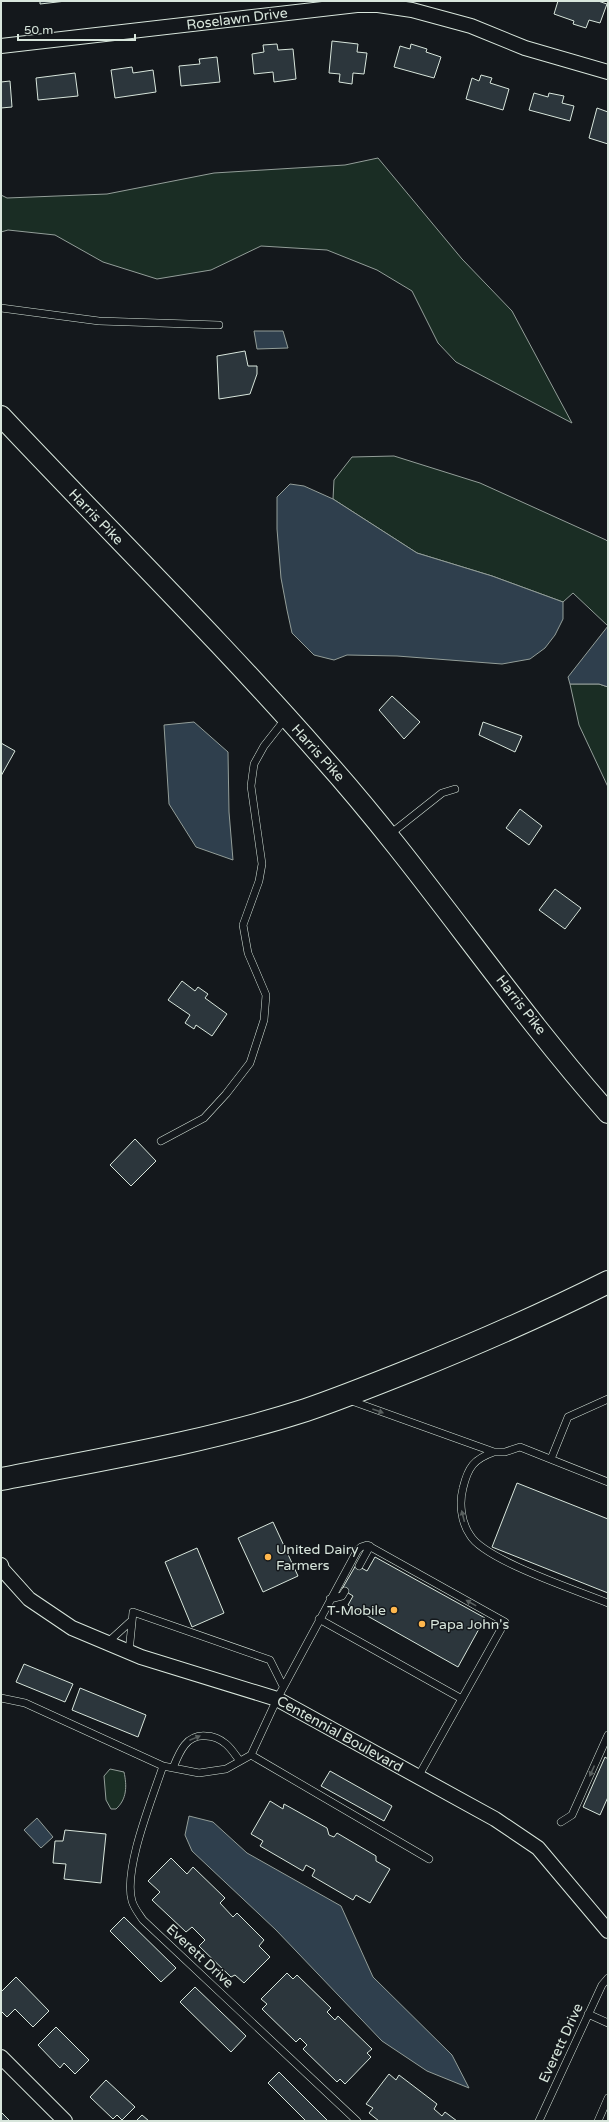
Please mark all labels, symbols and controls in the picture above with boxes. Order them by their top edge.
street label: Roselawn Drive [185,4,289,34]
scale bar [18,16,135,42]
text: 50 m [24,23,53,37]
street label: Harris Pike [65,485,127,549]
street label: Harris Pike [288,721,348,785]
street label: Harris Pike [492,972,550,1038]
one-way arrow [372,1409,384,1415]
one-way arrow [460,1510,466,1522]
place label: United Dairy Farmers [276,1541,359,1574]
marker: United Dairy Farmers [263,1552,273,1562]
one-way arrow [466,1599,477,1606]
place label: T-Mobile [327,1602,386,1619]
marker: T-Mobile [389,1605,399,1615]
place label: Papa John's [430,1616,509,1633]
marker: Papa John's [417,1619,427,1629]
street label: Centennial Boulevard [274,1692,406,1776]
one-way arrow [189,1735,200,1741]
one-way arrow [589,1765,595,1777]
street label: Everett Drive [163,1921,237,1992]
street label: Everett Drive [535,2000,587,2085]

